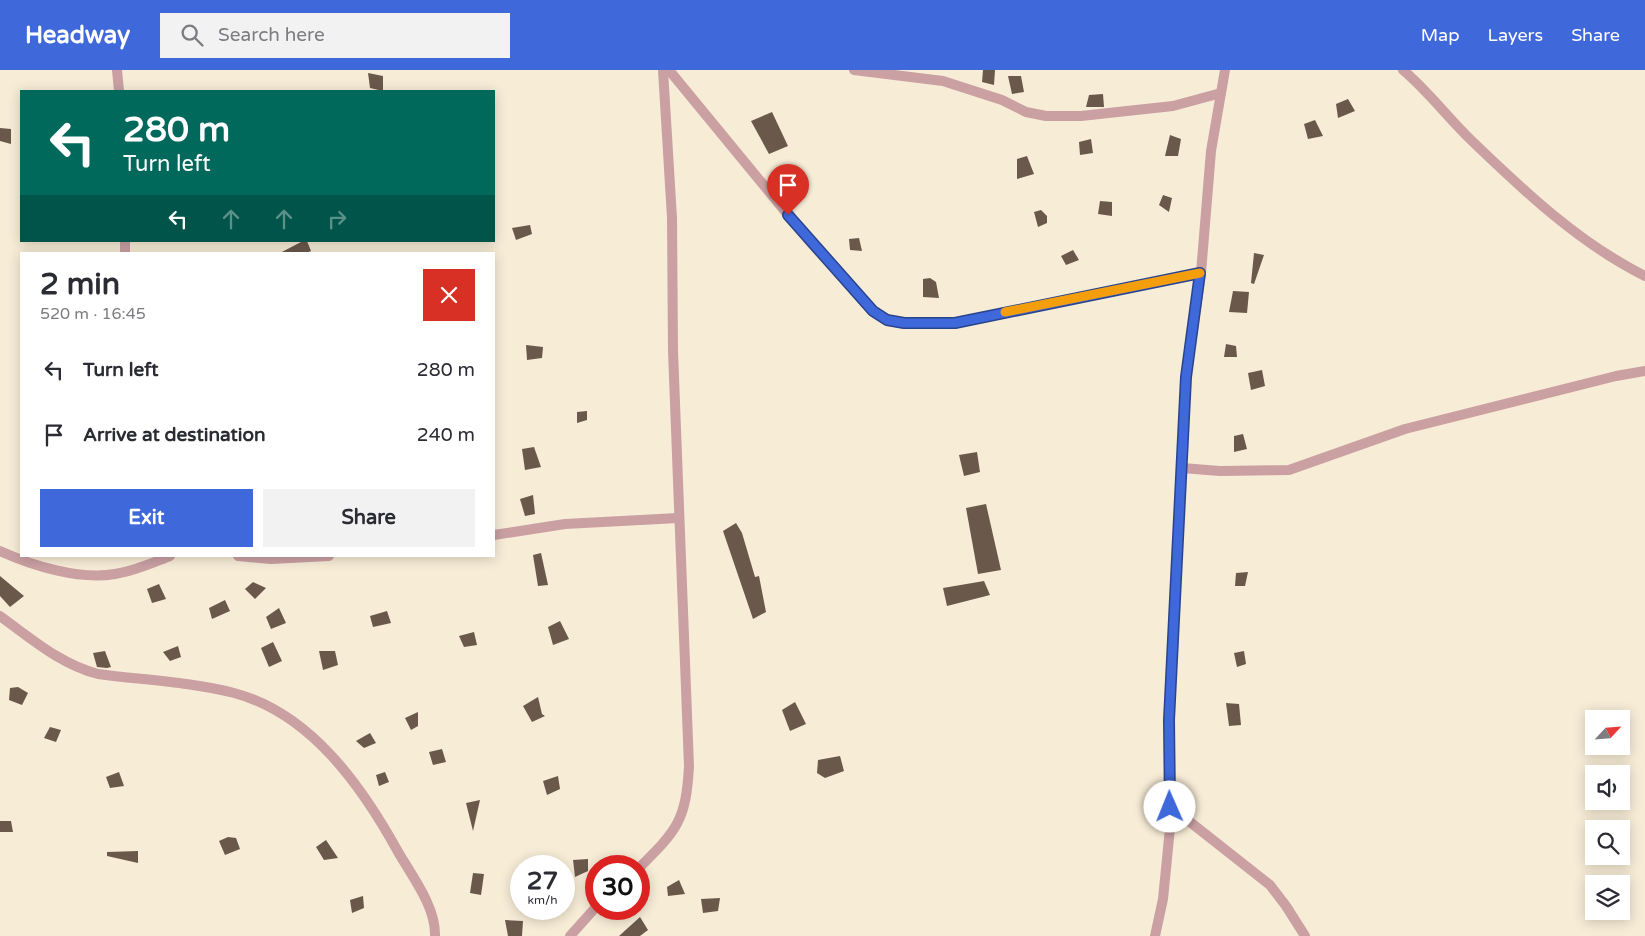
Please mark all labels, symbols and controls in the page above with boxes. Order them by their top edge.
search box [160,13,510,58]
text: Headway [25,21,130,50]
icon: search [178,21,206,49]
text: Search here [218,24,325,46]
text: Map [1421,24,1460,46]
text: Layers [1488,24,1543,46]
text: Share [1571,24,1620,46]
text: 280 m [123,109,230,151]
icon: left [40,110,105,175]
text: Turn left [123,151,211,177]
pin [767,164,809,215]
icon: arrive [774,171,802,199]
icon: left [164,205,192,233]
icon: ahead [217,205,245,233]
icon: ahead [270,205,298,233]
icon: right [323,205,351,233]
text: 2 min [40,266,120,303]
button: close [423,269,475,321]
text: 520 m · 16:45 [40,304,146,324]
icon: left [40,356,68,384]
text: Turn left [83,359,159,381]
text: 280 m [417,359,475,381]
icon: arrive [40,421,68,449]
text: Arrive at destination [83,424,266,446]
text: 240 m [417,424,475,446]
button: Exit [40,489,253,547]
button: Share [263,489,475,547]
north arrow [1585,710,1630,755]
map controls [1585,710,1630,920]
button: sound [1585,765,1630,810]
position arrow [1143,780,1195,832]
button: search [1585,820,1630,865]
speed limit sign: 30 [585,855,650,920]
text: 27 [527,866,558,896]
button: layers [1585,875,1630,920]
text: km/h [527,893,558,907]

